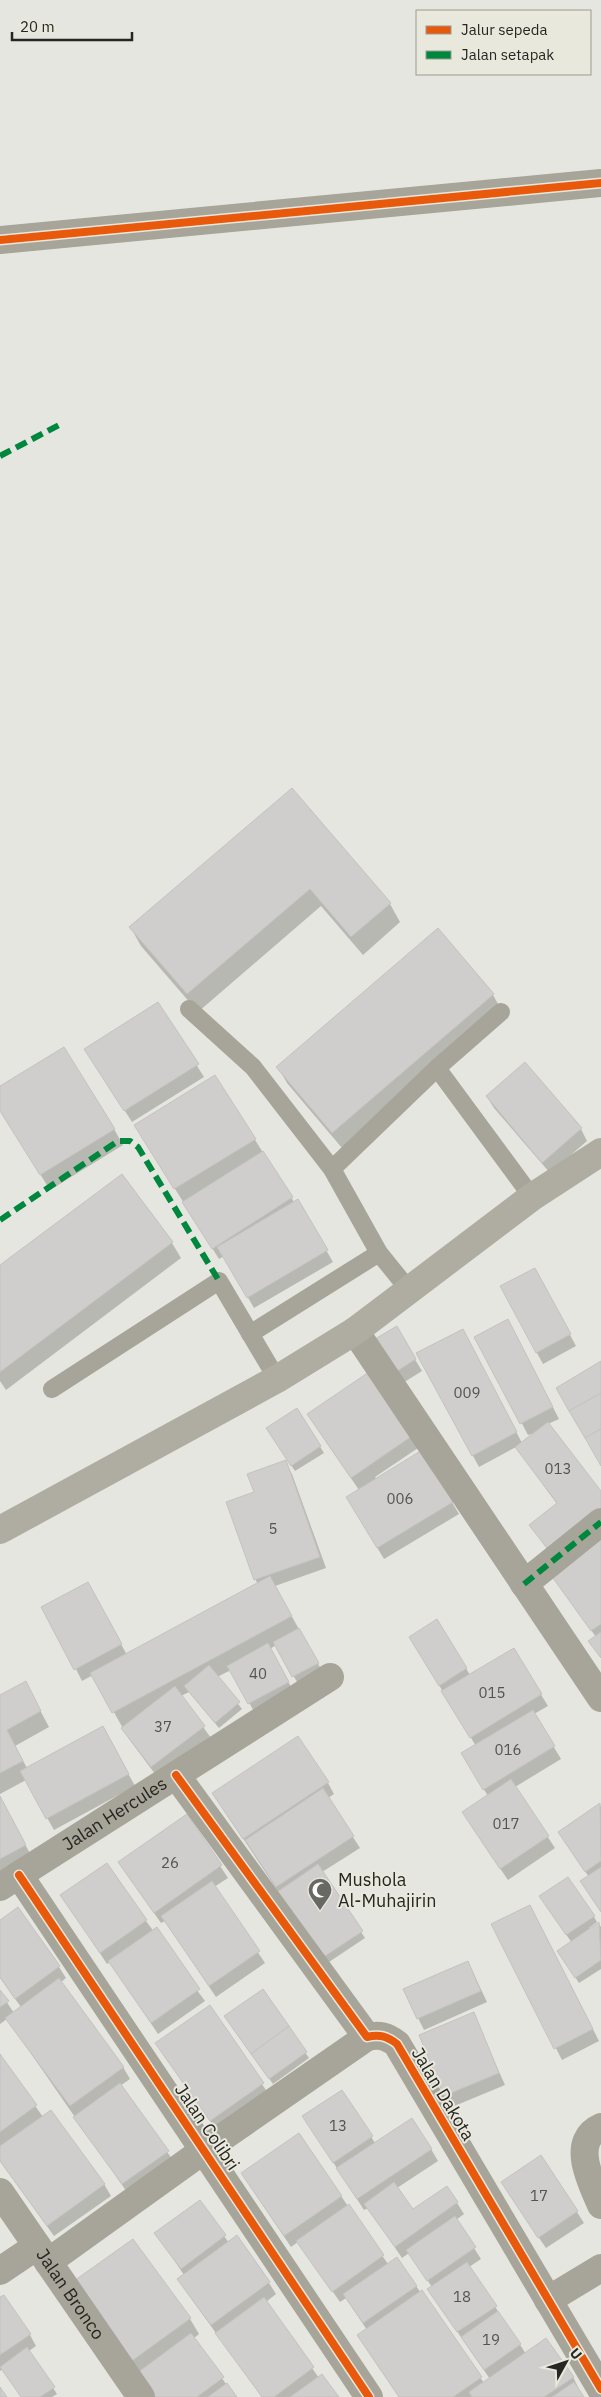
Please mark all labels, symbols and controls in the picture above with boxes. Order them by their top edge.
scale bar [12,10,132,42]
legend [416,10,591,75]
text: 20 m [20,17,55,36]
text: Jalur sepeda [461,20,548,39]
text: Jalan setapak [461,45,554,64]
house number: 009 [453,1383,481,1402]
house number: 013 [544,1459,572,1478]
house number: 006 [386,1489,414,1508]
house number: 5 [268,1519,278,1538]
house number: 40 [249,1664,267,1683]
house number: 015 [478,1683,506,1702]
house number: 37 [154,1717,172,1736]
house number: 016 [494,1740,522,1759]
street label: Jalan Hercules [58,1772,171,1855]
house number: 017 [492,1814,520,1833]
house number: 26 [161,1853,179,1872]
place label: Mushola Al-Muhajirin [338,1868,436,1912]
mosque icon: Mushola Al-Muhajirin [307,1877,333,1911]
street label: Jalan Dakota [407,2043,480,2145]
street label: Jalan Colibri [170,2079,245,2175]
house number: 13 [329,2116,347,2135]
house number: 17 [530,2186,548,2205]
street label: Jalan Bronco [31,2244,110,2344]
house number: 18 [453,2287,471,2306]
house number: 19 [482,2330,500,2349]
north arrow [541,2337,591,2387]
text: U [566,2344,586,2363]

